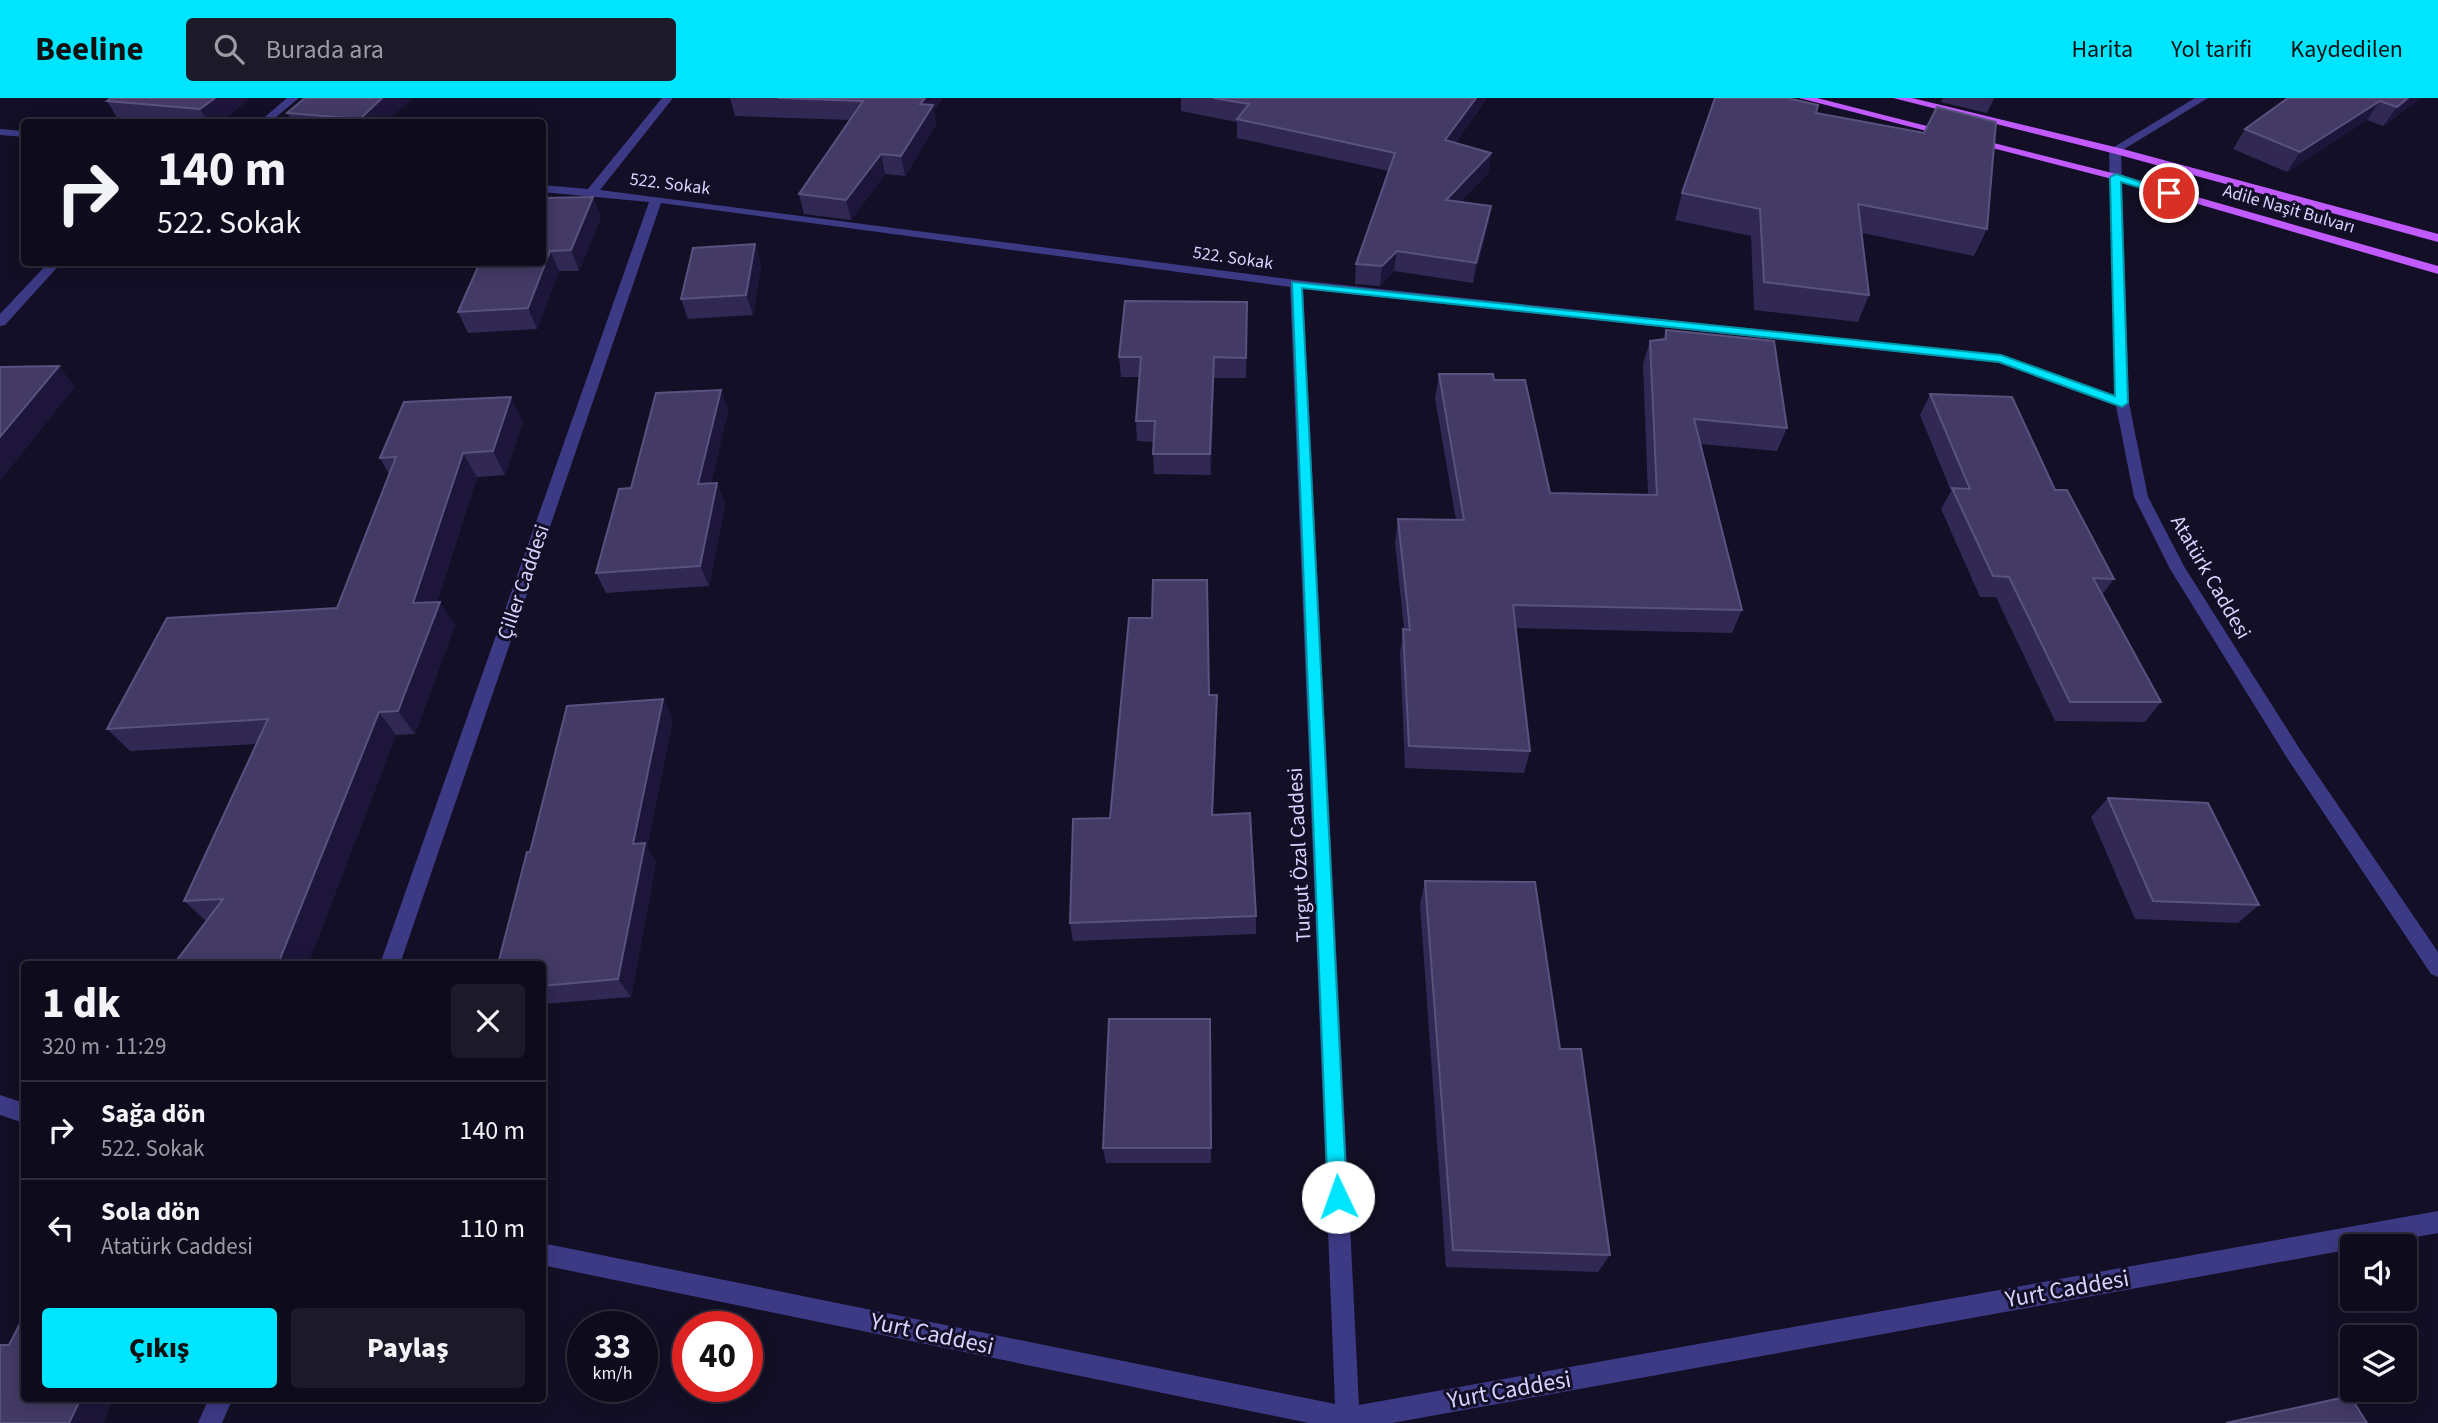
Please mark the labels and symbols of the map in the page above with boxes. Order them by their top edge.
pin [2139,163,2199,223]
street label: 522. Sokak [628,167,712,201]
street label: Adile Naşit Bulvarı [2220,178,2358,240]
street label: 522. Sokak [1191,240,1275,276]
street label: Atatürk Caddesi [2163,509,2259,645]
street label: Çiller Caddesi [489,520,557,644]
street label: Turgut Özal Caddesi [1279,767,1319,943]
position arrow [1301,1160,1375,1234]
street label: Yurt Caddesi [2001,1261,2132,1317]
street label: Yurt Caddesi [866,1304,997,1364]
speed limit sign: 40 [672,1311,763,1402]
street label: Yurt Caddesi [1443,1362,1574,1418]

